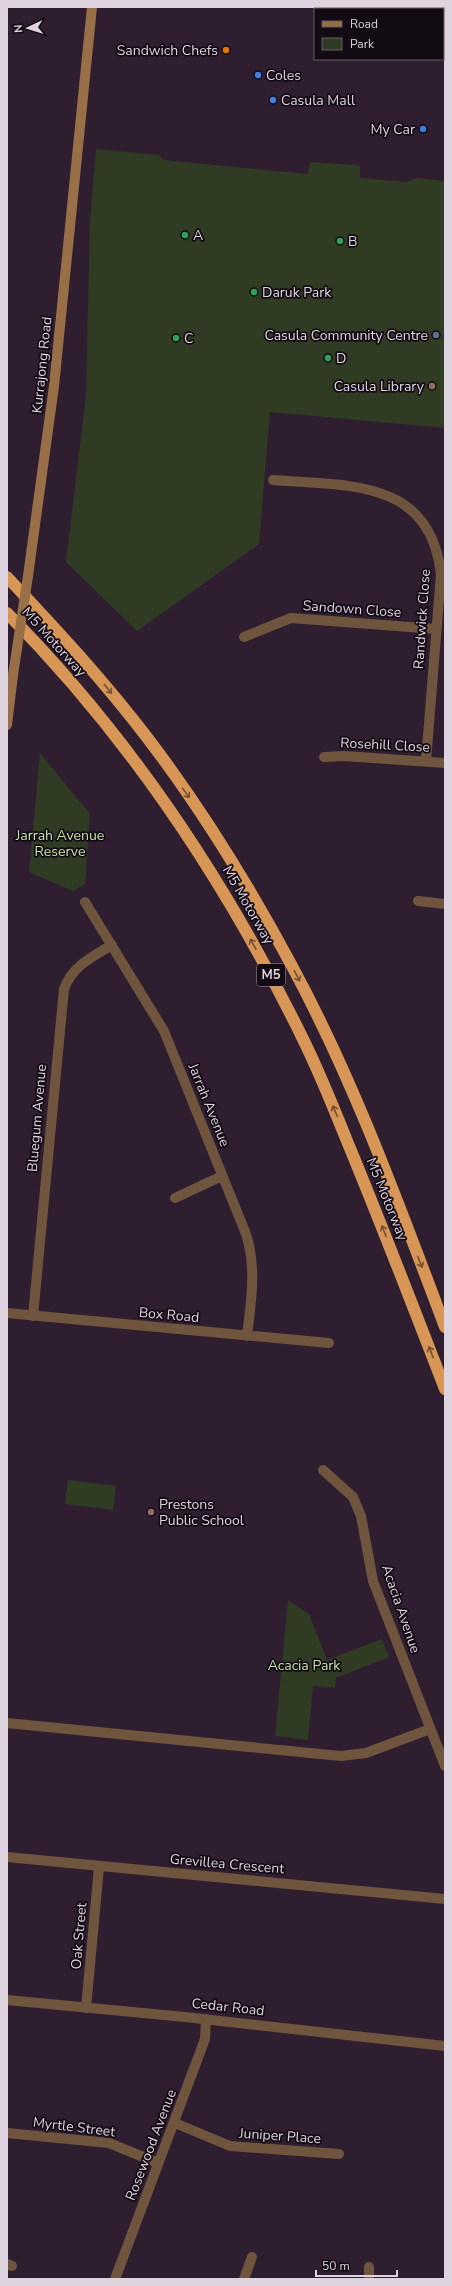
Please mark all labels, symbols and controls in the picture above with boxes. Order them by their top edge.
north arrow [8,8,48,48]
legend [314,8,444,60]
text: Road [350,16,378,32]
text: N [11,24,26,33]
text: Park [350,36,375,52]
place label: Sandwich Chefs [117,41,218,60]
marker: Sandwich Chefs [221,45,231,55]
place label: Coles [266,66,301,85]
marker: Coles [253,70,263,80]
place label: Casula Mall [281,91,356,110]
marker: Casula Mall [268,95,278,105]
place label: My Car [371,120,415,139]
marker: My Car [418,124,428,134]
place label: A [193,226,203,245]
marker: A [180,230,190,240]
place label: B [348,232,357,251]
marker: B [335,236,345,246]
place label: Daruk Park [262,283,332,302]
marker: Daruk Park [249,287,259,297]
street label: Kurrajong Road [27,316,57,414]
place label: Casula Community Centre [265,326,428,345]
place label: C [184,329,193,348]
marker: Casula Community Centre [431,330,441,340]
marker: C [171,333,181,343]
place label: D [336,349,346,368]
marker: D [323,353,333,363]
place label: Casula Library [334,377,425,396]
marker: Casula Library [427,381,437,391]
street label: Randwick Close [409,568,435,670]
street label: Sandown Close [302,596,402,622]
street label: M5 Motorway [18,603,91,682]
one-way arrow [104,684,113,694]
street label: Rosehill Close [340,733,430,757]
one-way arrow [182,787,190,798]
park label: Jarrah Avenue Reserve [15,826,104,861]
street label: M5 Motorway [218,862,279,948]
one-way arrow [249,938,257,950]
road number: M5 [257,964,285,986]
one-way arrow [294,970,301,982]
street label: Jarrah Avenue [183,1059,234,1150]
street label: Bluegum Avenue [23,1063,51,1173]
one-way arrow [330,1105,338,1117]
street label: M5 Motorway [362,1155,413,1244]
one-way arrow [379,1226,387,1238]
one-way arrow [416,1256,424,1268]
street label: Box Road [138,1303,200,1327]
one-way arrow [426,1347,434,1359]
place label: Prestons Public School [159,1495,245,1530]
marker: Prestons Public School [146,1507,156,1517]
street label: Acacia Avenue [377,1562,425,1656]
park label: Acacia Park [268,1656,341,1675]
street label: Grevillea Crescent [169,1850,285,1878]
street label: Oak Street [67,1902,91,1970]
street label: Cedar Road [191,1994,265,2020]
street label: Rosewood Avenue [121,2087,181,2203]
street label: Myrtle Street [32,2113,116,2141]
street label: Juniper Place [237,2124,322,2148]
scale bar [316,2252,397,2278]
text: 50 m [322,2258,350,2274]

